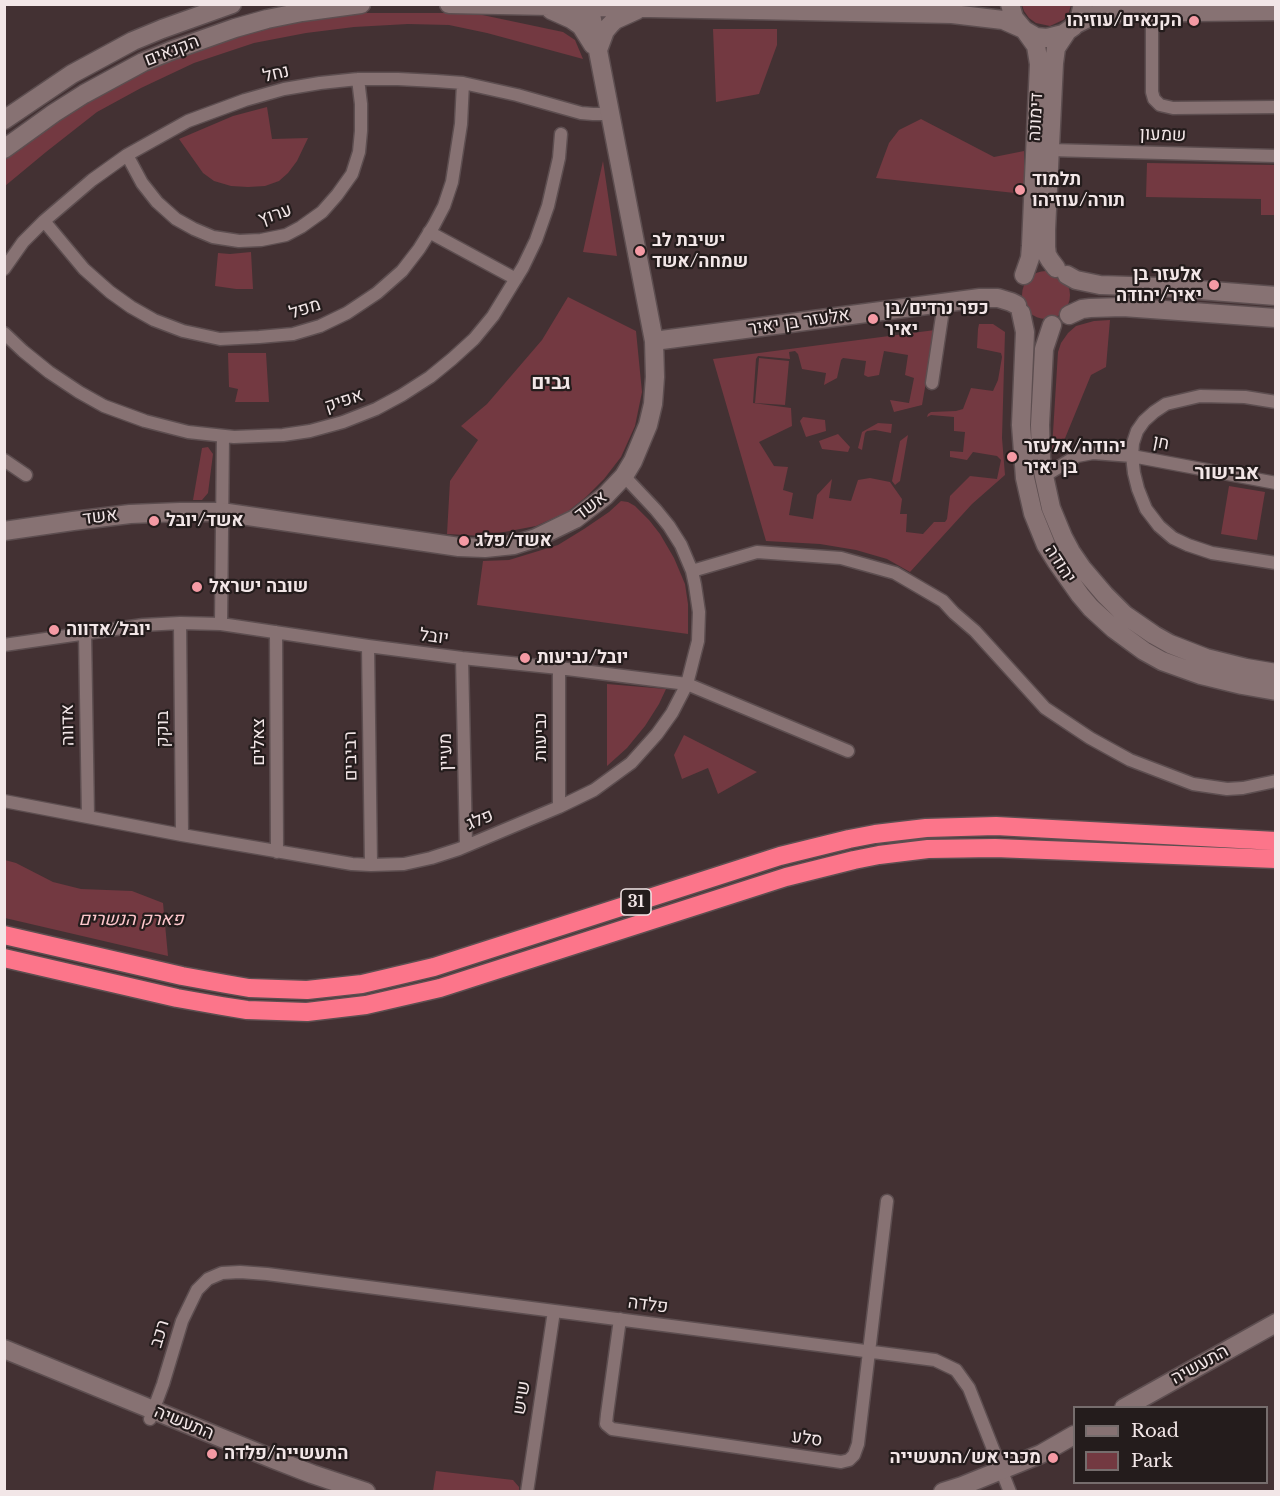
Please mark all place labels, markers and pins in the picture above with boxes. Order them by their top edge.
place label: הקנאים/עוזיהו [1067,10,1182,32]
marker: הקנאים/עוזיהו [1187,14,1201,28]
place label: תלמוד תורה/עוזיהו [1032,169,1125,212]
marker: תלמוד תורה/עוזיהו [1013,183,1027,197]
place label: ישיבת לב שמחה/אשד [652,230,748,272]
marker: ישיבת לב שמחה/אשד [633,244,647,258]
place label: אלעזר בן יאיר/יהודה [1116,264,1202,306]
marker: אלעזר בן יאיר/יהודה [1207,278,1221,292]
place label: כפר נרדים/בן יאיר [885,298,989,340]
marker: כפר נרדים/בן יאיר [866,312,880,326]
place label: יהודה/אלעזר בן יאיר [1024,436,1126,478]
marker: יהודה/אלעזר בן יאיר [1005,450,1019,464]
place label: אשד/יובל [166,510,244,532]
marker: אשד/יובל [147,514,161,528]
place label: אשד/פלג [476,530,552,552]
marker: אשד/פלג [457,534,471,548]
place label: שובה ישראל [209,576,308,598]
marker: שובה ישראל [190,580,204,594]
place label: יובל/אדווה [66,619,151,641]
marker: יובל/אדווה [47,623,61,637]
place label: יובל/נביעות [537,647,628,669]
marker: יובל/נביעות [518,651,532,665]
place label: התעשייה/פלדה [224,1443,348,1465]
marker: התעשייה/פלדה [205,1447,219,1461]
place label: מכבי אש/התעשייה [890,1447,1041,1469]
marker: מכבי אש/התעשייה [1046,1451,1060,1465]

